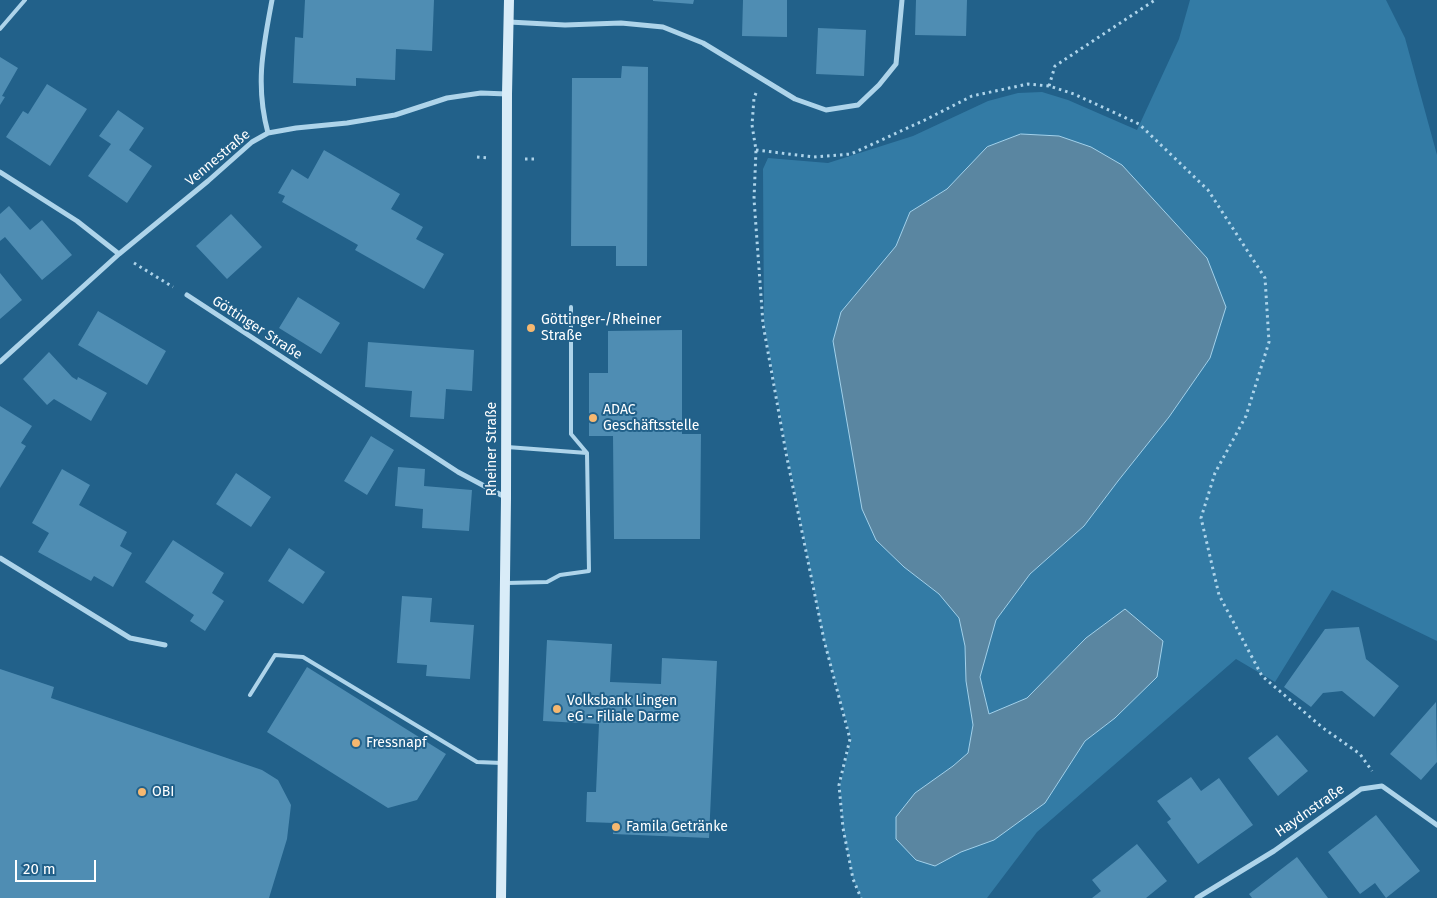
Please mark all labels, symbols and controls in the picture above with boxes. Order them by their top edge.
street label: Vennestraße [182,126,254,190]
street label: Göttinger Straße [209,293,305,363]
place label: Göttinger-/Rheiner Straße [541,312,661,344]
marker: Göttinger-/Rheiner Straße [525,322,537,334]
street label: Rheiner Straße [484,402,500,496]
place label: ADAC Geschäftsstelle [603,402,699,434]
marker: ADAC Geschäftsstelle [587,412,599,424]
place label: Volksbank Lingen eG - Filiale Darme [567,693,679,726]
marker: Volksbank Lingen eG - Filiale Darme [551,703,563,715]
place label: Fressnapf [366,735,427,751]
marker: Fressnapf [350,737,362,749]
street label: Haydnstraße [1272,781,1348,841]
place label: OBI [152,784,174,800]
marker: OBI [136,786,148,798]
place label: Famila Getränke [626,819,728,835]
marker: Famila Getränke [610,821,622,833]
scale bar [18,850,99,882]
text: 20 m [23,860,56,878]

